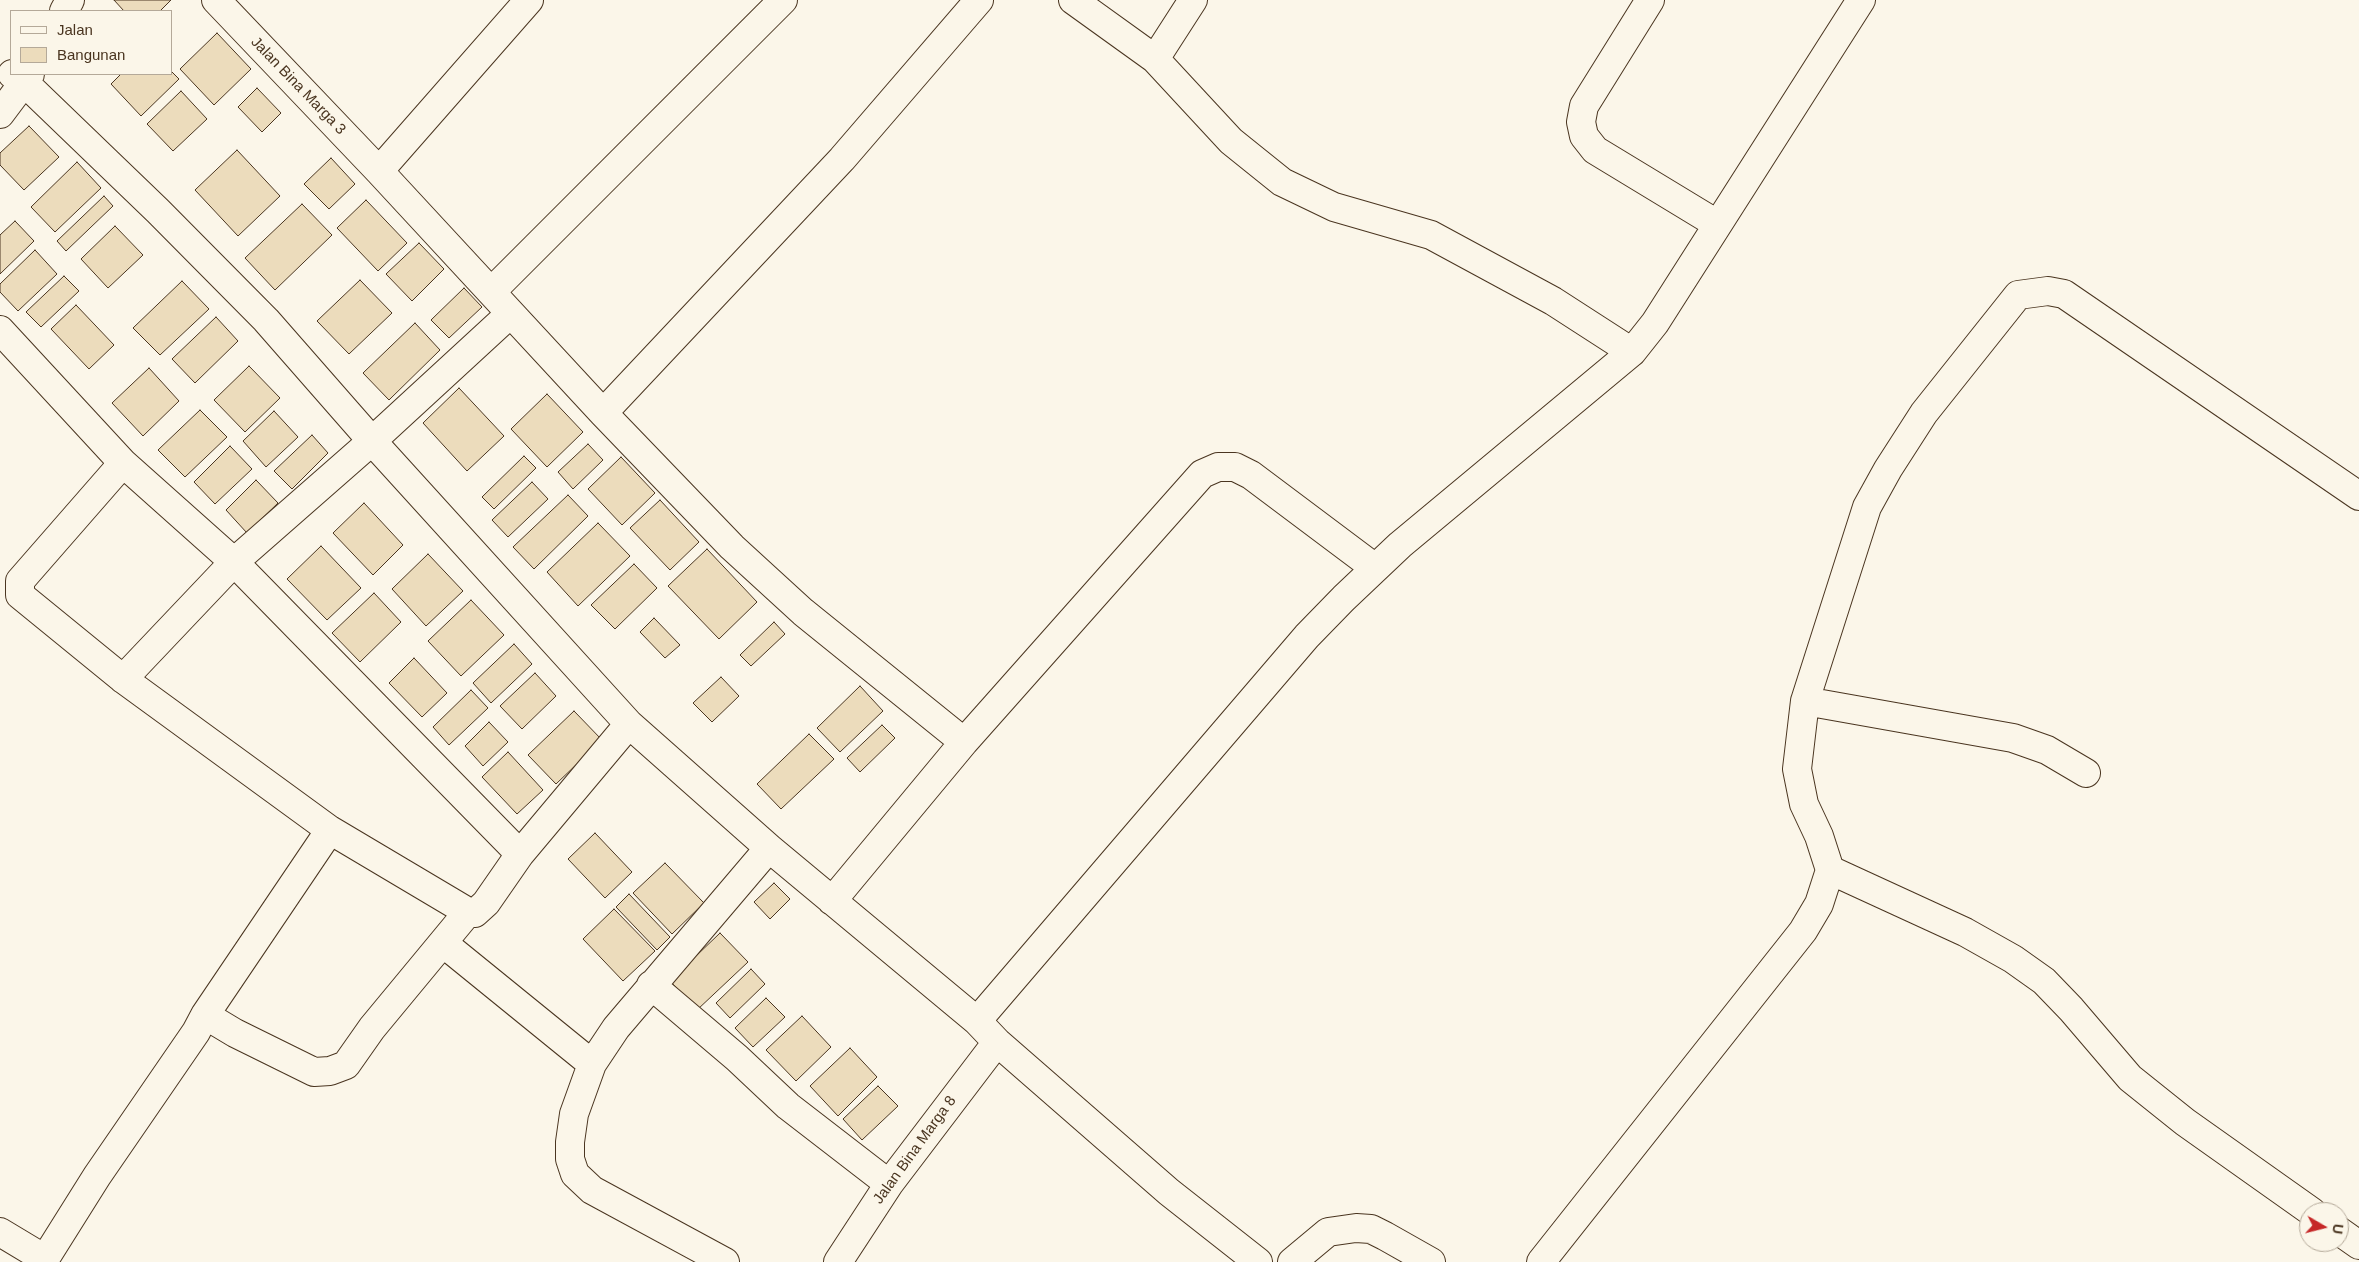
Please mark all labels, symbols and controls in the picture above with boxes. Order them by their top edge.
legend [10,10,172,75]
text: Jalan [57,21,93,38]
street label: Jalan Bina Marga 3 [247,33,349,139]
text: Bangunan [57,46,125,63]
street label: Jalan Bina Marga 8 [870,1092,960,1208]
north arrow [2299,1202,2349,1252]
text: U [2329,1223,2346,1235]

